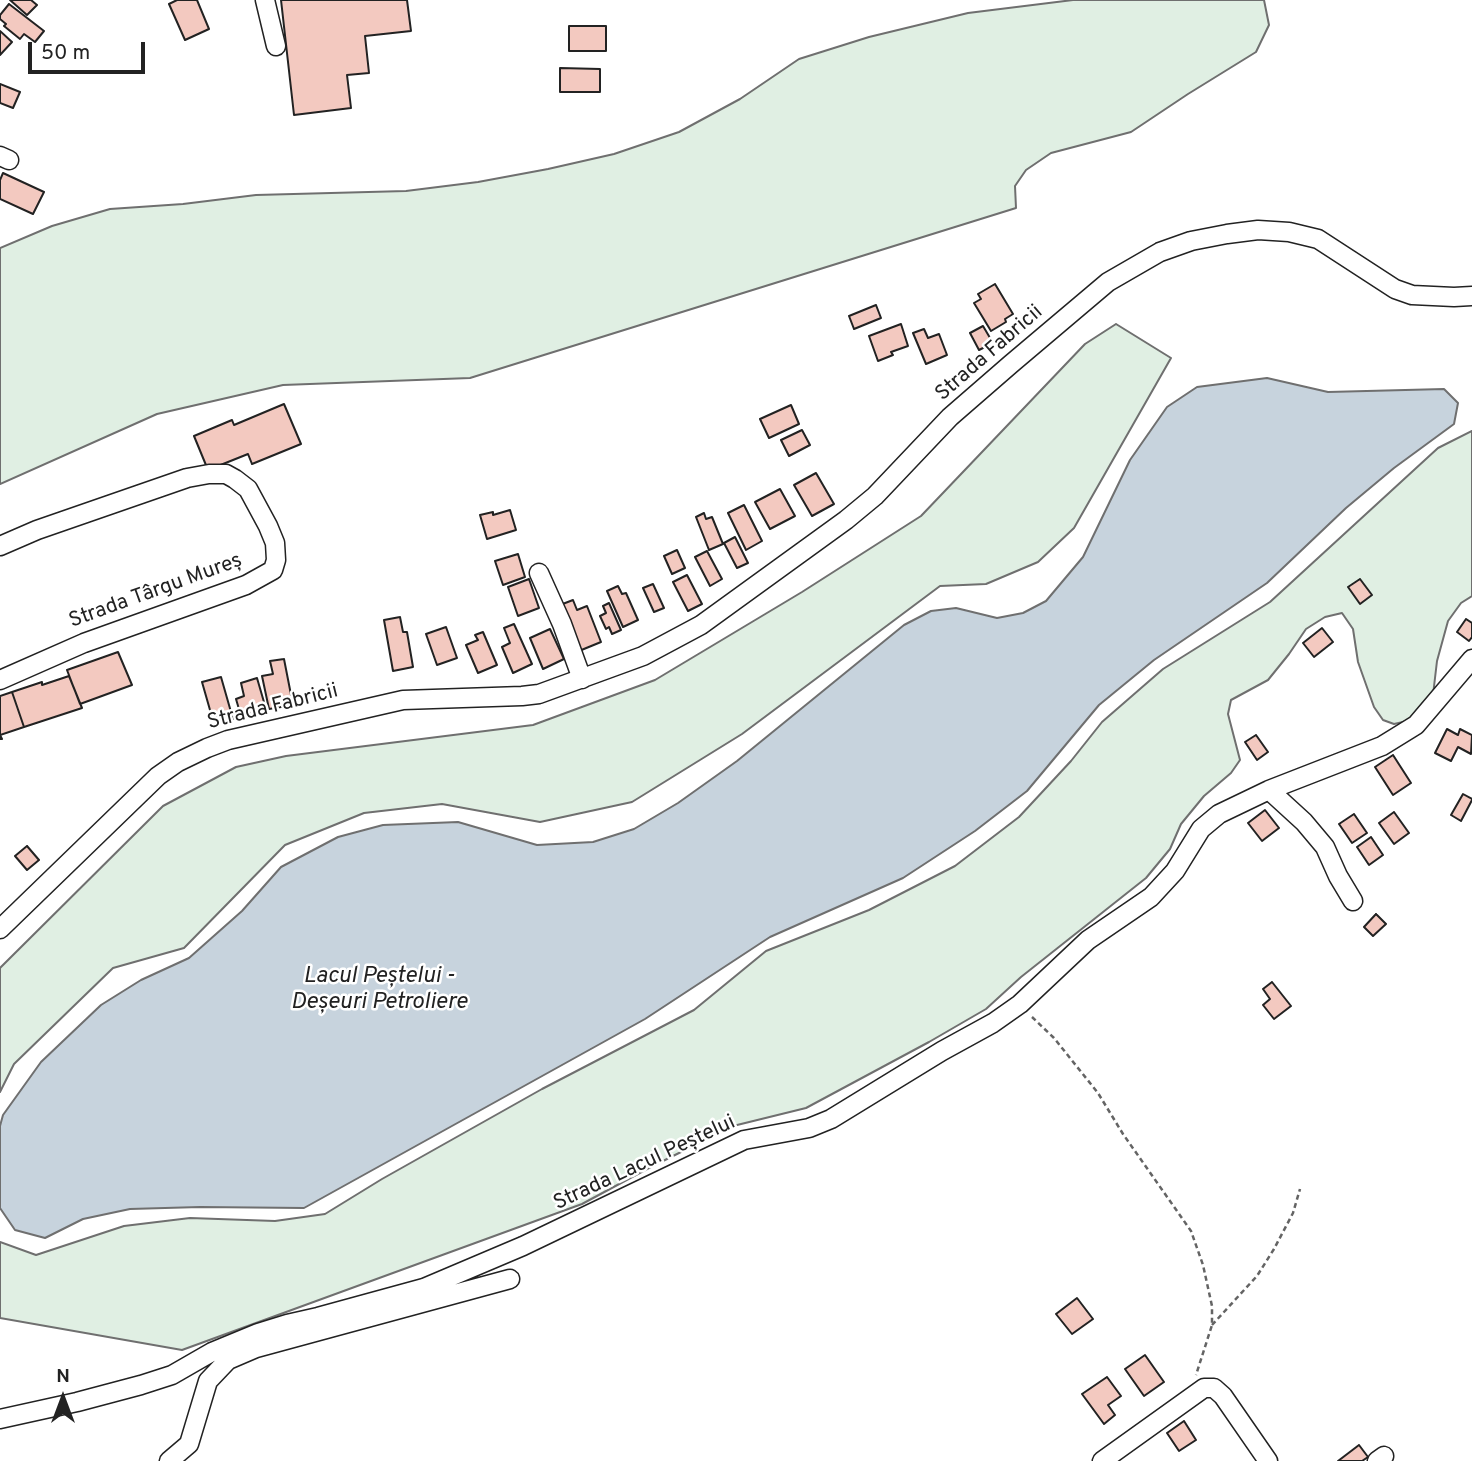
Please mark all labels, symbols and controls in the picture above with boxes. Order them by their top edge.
scale bar [32,28,149,72]
text: 50 m [41,40,90,67]
street label: Strada Fabricii [931,301,1049,407]
street label: Strada Târgu Mureș [66,549,246,635]
street label: Strada Fabricii [205,680,341,736]
water label: Lacul Peștelui - Deșeuri Petroliere [291,963,467,1017]
street label: Strada Lacul Peștelui [550,1111,740,1217]
north arrow [28,1363,98,1433]
text: N [56,1365,70,1389]

